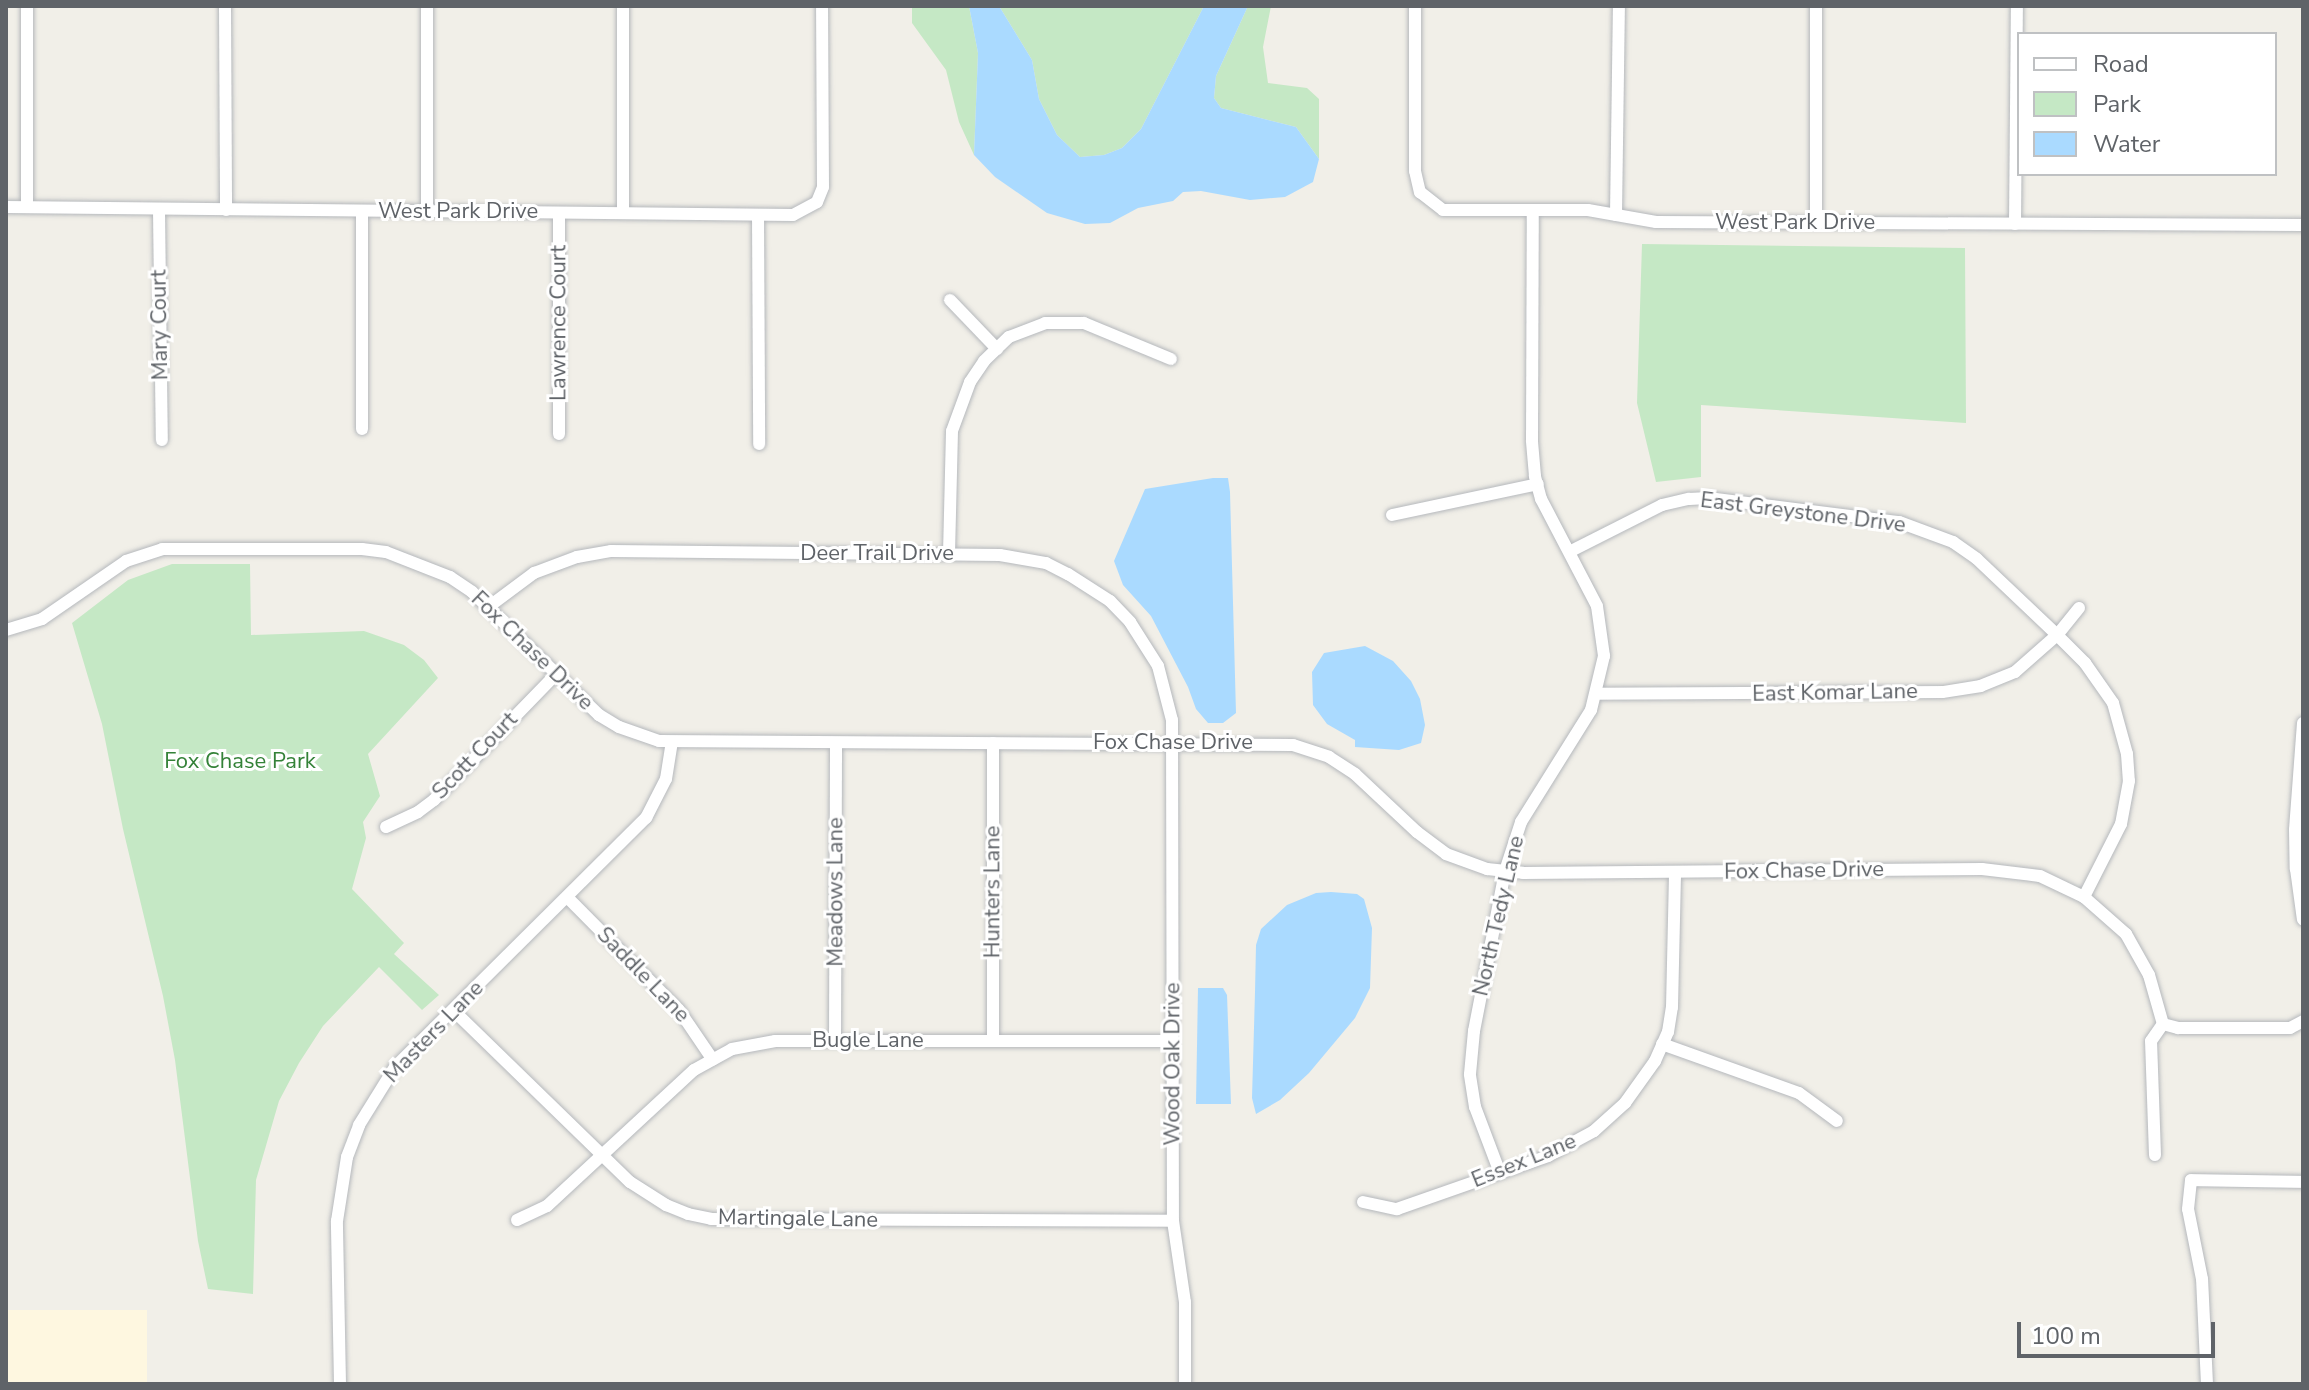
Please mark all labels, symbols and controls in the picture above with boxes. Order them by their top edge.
legend [2017,32,2277,176]
text: Road [2093,48,2149,80]
text: Park [2093,88,2141,120]
text: Water [2093,128,2160,160]
street label: West Park Drive [378,199,538,225]
street label: West Park Drive [1715,210,1875,236]
street label: Lawrence Court [546,245,572,401]
street label: Mary Court [146,269,174,381]
street label: East Greystone Drive [1699,487,1907,539]
street label: Deer Trail Drive [800,541,954,567]
street label: Fox Chase Drive [465,586,599,716]
street label: East Komar Lane [1752,678,1918,708]
street label: Scott Court [427,707,523,805]
street label: Fox Chase Drive [1093,730,1253,756]
park label: Fox Chase Park [164,749,316,775]
street label: Meadows Lane [823,817,849,967]
street label: Hunters Lane [980,826,1006,958]
street label: North Tedy Lane [1468,833,1530,999]
street label: Fox Chase Drive [1724,856,1884,886]
street label: Saddle Lane [591,922,695,1028]
street label: Masters Lane [379,975,489,1089]
street label: Wood Oak Drive [1160,982,1186,1146]
street label: Bugle Lane [812,1028,924,1054]
street label: Essex Lane [1468,1128,1580,1194]
street label: Martingale Lane [718,1204,878,1234]
scale bar [2021,1306,2219,1356]
text: 100 m [2031,1320,2101,1352]

